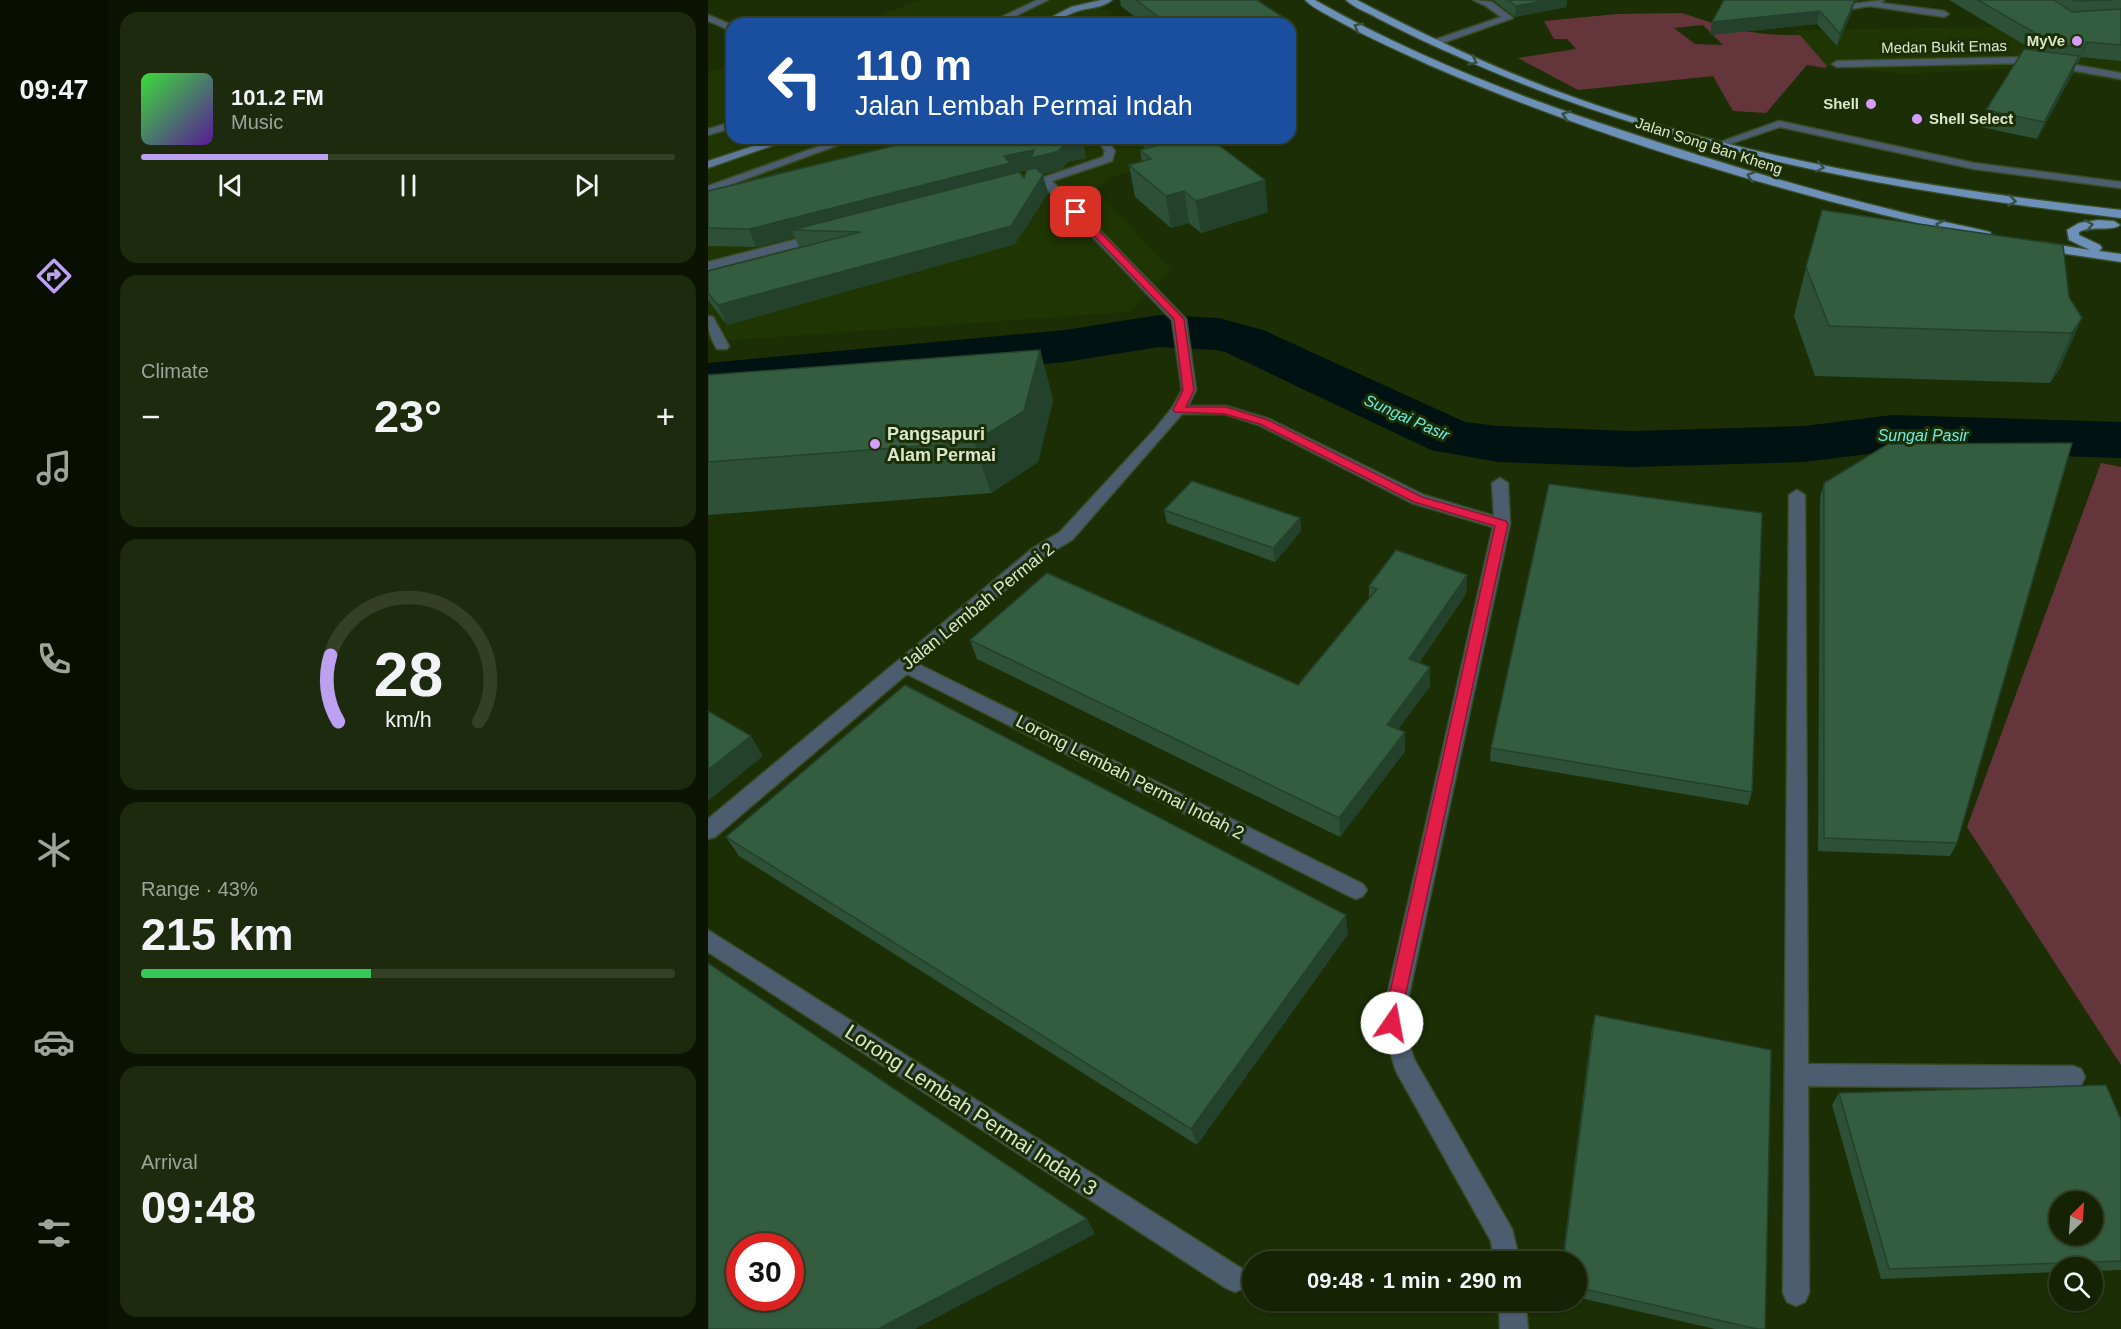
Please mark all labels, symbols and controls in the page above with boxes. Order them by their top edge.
one-way arrow [1354,23,1364,34]
place label: MyVe [2027,32,2065,49]
marker: MyVe [2070,34,2084,48]
street label: Medan Bukit Emas [1881,37,2007,56]
icon: left [756,42,834,120]
text: 110 m [855,42,972,89]
one-way arrow [1467,54,1478,66]
text: 09:47 [19,75,89,105]
text: 101.2 FM [231,85,324,110]
text: Jalan Lembah Permai Indah [855,91,1193,121]
place label: Shell [1823,95,1859,112]
marker: Shell [1864,97,1878,111]
one-way arrow [1561,109,1572,122]
place label: Shell Select [1929,110,2013,127]
text: Music [231,111,283,133]
marker: Shell Select [1910,112,1924,126]
street label: Jalan Song Ban Kheng [1634,114,1785,177]
one-way arrow [1814,160,1824,173]
icon: previous [214,169,247,202]
icon: pause [392,169,425,202]
icon: next [570,169,603,202]
one-way arrow [1746,171,1757,183]
pin [1050,186,1101,237]
one-way arrow [2007,194,2016,206]
icon: arrive [1059,195,1092,228]
one-way arrow [1935,219,1945,232]
one-way arrow [2084,219,2094,232]
icon: directions [33,255,75,297]
text: Climate [141,360,209,382]
text: 23° [374,391,442,442]
water label: Sungai Pasir [1362,391,1452,444]
text: − [141,398,160,435]
text: + [656,398,675,435]
place label: Pangsapuri Alam Permai [887,424,996,465]
water label: Sungai Pasir [1878,427,1969,444]
marker: Pangsapuri Alam Permai [868,437,882,451]
icon: music [33,447,75,489]
street label: Jalan Lembah Permai 2 [898,538,1058,674]
icon: phone [33,638,75,680]
text: 28 [373,640,443,709]
text: km/h [385,708,431,732]
street label: Lorong Lembah Permai Indah 2 [1013,711,1247,843]
icon: climate [33,829,75,871]
text: Range · 43% [141,878,258,900]
text: 215 km [141,909,294,960]
position arrow [1360,991,1424,1055]
street label: Lorong Lembah Permai Indah 3 [841,1019,1101,1200]
icon: car [33,1021,75,1063]
text: Arrival [141,1151,198,1173]
text: 09:48 [141,1182,256,1233]
north arrow [2049,1191,2103,1245]
map controls [2049,1191,2103,1311]
icon: filters [33,1212,75,1254]
speed limit sign: 30 [726,1233,804,1311]
button: search [2049,1257,2103,1311]
text: 09:48 · 1 min · 290 m [1307,1268,1522,1293]

